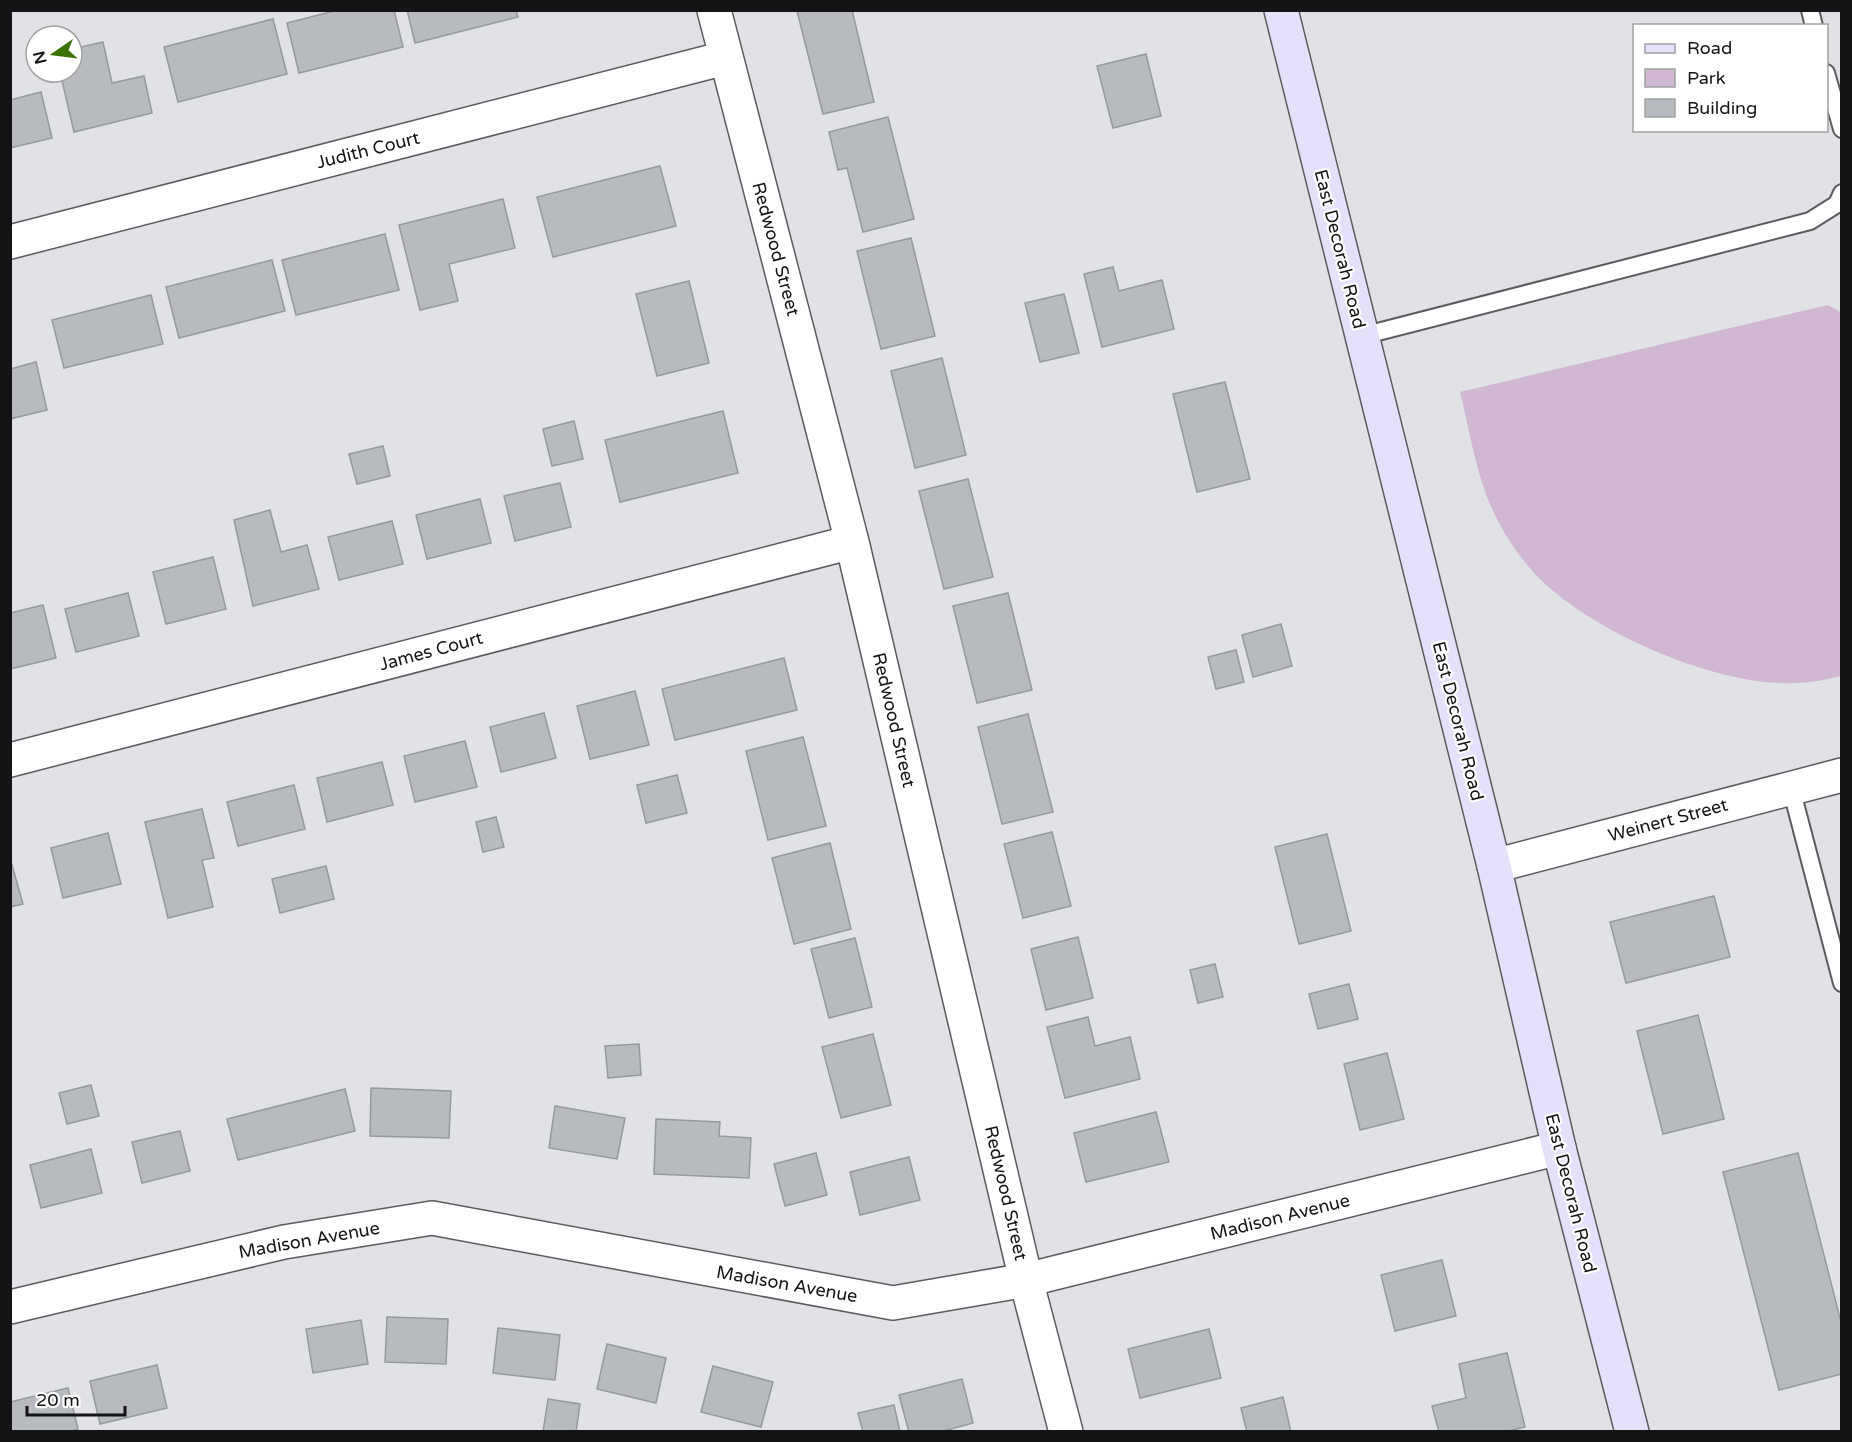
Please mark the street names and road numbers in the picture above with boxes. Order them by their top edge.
street label: Judith Court [314,127,422,173]
street label: East Decorah Road [1310,167,1370,331]
street label: Redwood Street [748,180,804,319]
street label: James Court [377,627,485,675]
street label: East Decorah Road [1428,639,1488,803]
street label: Redwood Street [868,650,920,790]
street label: Weinert Street [1606,793,1730,847]
street label: East Decorah Road [1541,1111,1601,1275]
street label: Redwood Street [980,1123,1032,1263]
street label: Madison Avenue [1208,1189,1352,1245]
street label: Madison Avenue [237,1217,381,1263]
street label: Madison Avenue [715,1261,859,1307]

